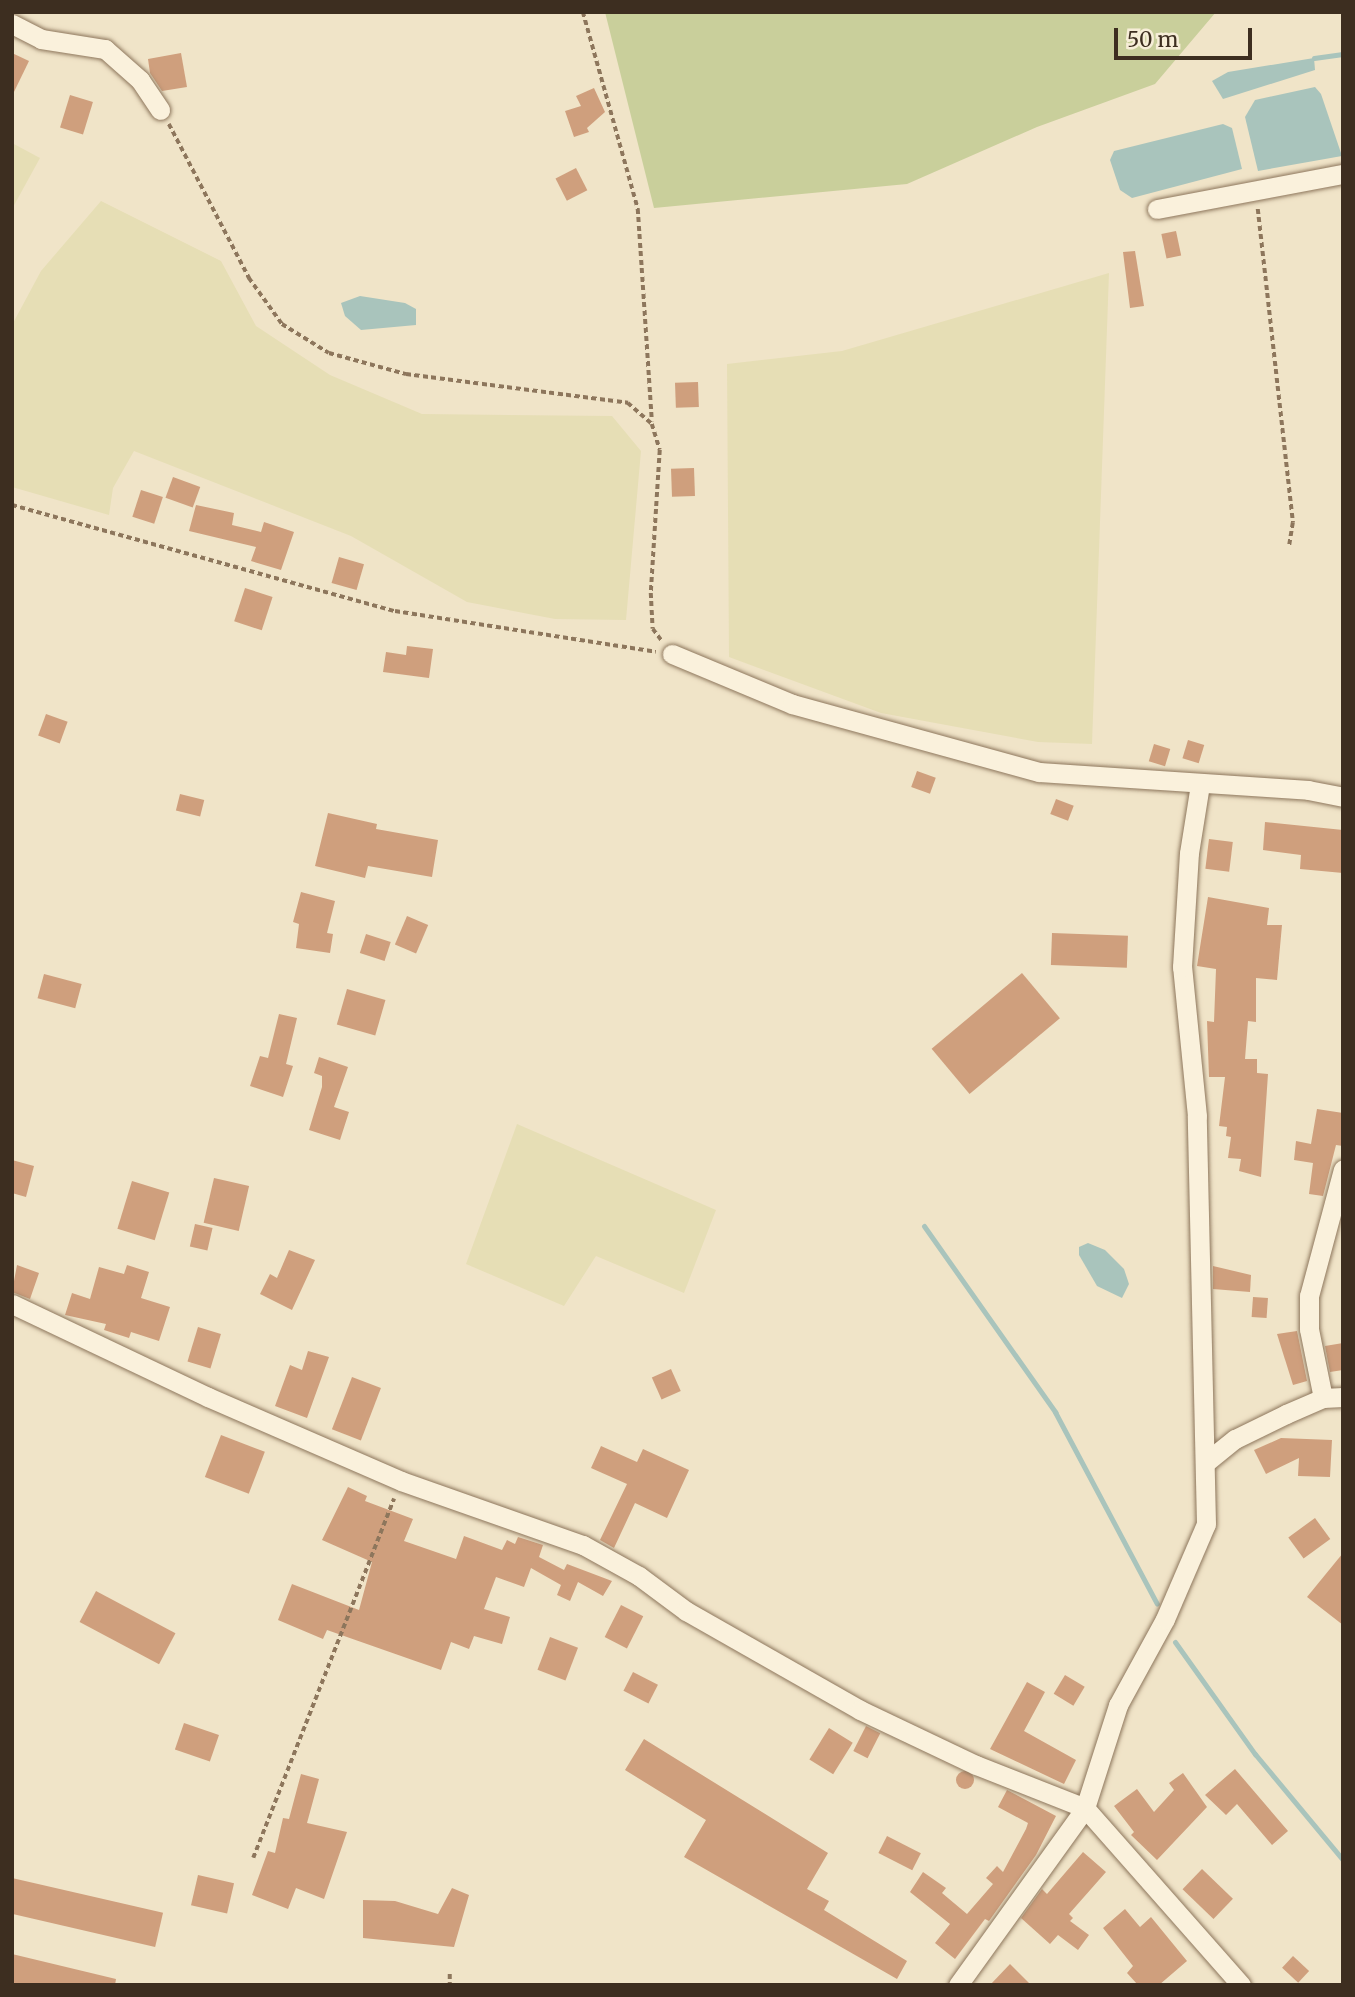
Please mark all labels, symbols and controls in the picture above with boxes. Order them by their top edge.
scale bar [1117,14,1255,58]
text: 50 m [1127,26,1178,53]

